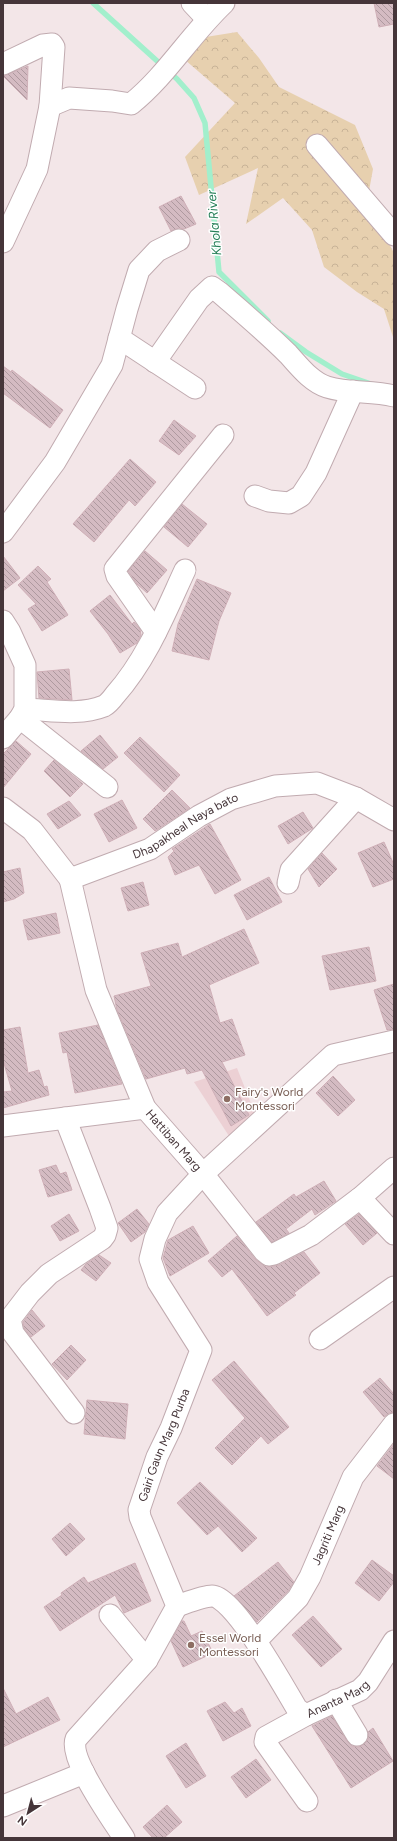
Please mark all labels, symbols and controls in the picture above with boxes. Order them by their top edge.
water label: Khola River [204,189,224,256]
street label: Dhapakheal Naya bato [131,790,240,862]
place label: Fairy's World Montessori [235,1085,303,1113]
marker: Fairy's World Montessori [222,1094,232,1104]
street label: Hattiban Marg [143,1107,204,1174]
street label: Gairi Gaun Marg Purba [135,1387,193,1504]
street label: Jagriti Marg [309,1503,347,1567]
place label: Essel World Montessori [199,1631,261,1659]
marker: Essel World Montessori [186,1640,196,1650]
street label: Ananta Marg [304,1678,372,1721]
north arrow [8,1793,48,1833]
text: N [15,1813,30,1828]

